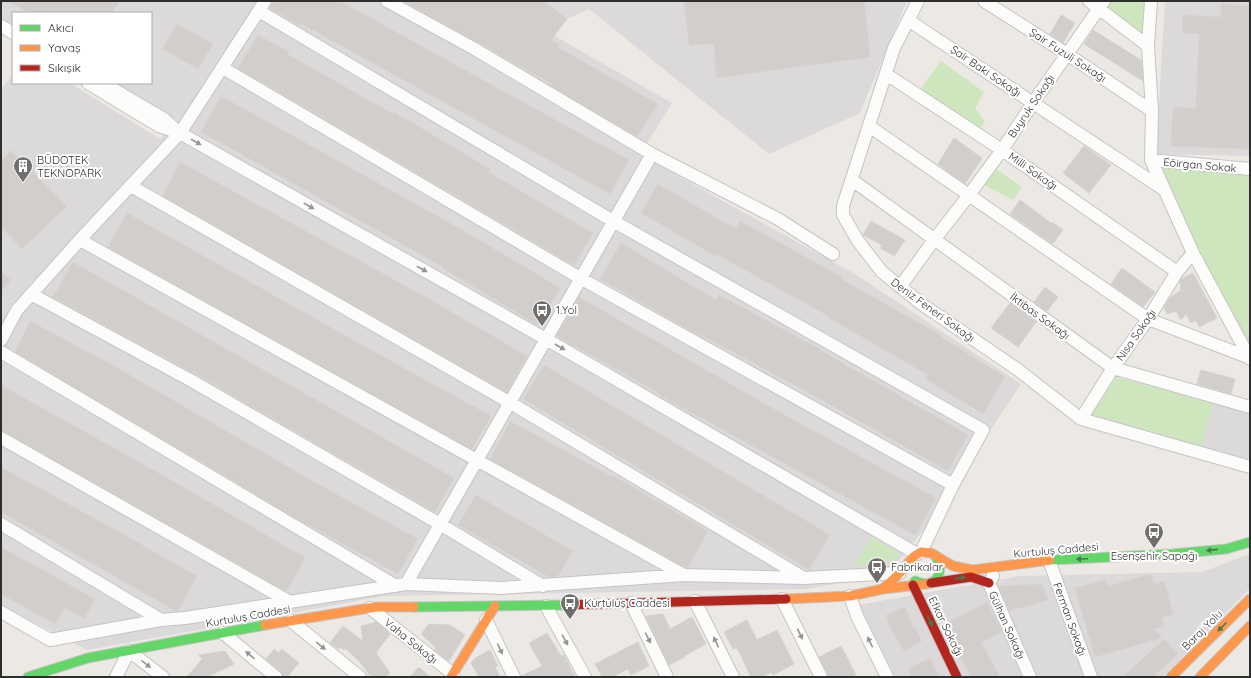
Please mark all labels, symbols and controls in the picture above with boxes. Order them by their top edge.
legend [12,12,152,84]
text: Akıcı [48,20,74,35]
street label: Şair Fuzuli Sokağı [1027,25,1109,85]
text: Yavaş [48,40,81,55]
street label: Şair Baki Sokağı [948,42,1024,100]
text: Sıkışık [48,60,81,75]
street label: Buyruk Sokağı [1005,72,1057,140]
one-way arrow [190,139,201,145]
street label: Milli Sokağı [1006,149,1060,193]
place label: BÜDOTEK TEKNOPARK [37,153,102,180]
building icon: BÜDOTEK TEKNOPARK [12,155,34,183]
street label: Eöirgan Sokak [1163,155,1237,175]
one-way arrow [303,202,315,209]
one-way arrow [416,266,428,273]
street label: Deniz Feneri Sokağı [888,275,978,345]
street label: İktibas Sokağı [1007,290,1073,342]
bus stop icon: 1.Yol [531,299,553,327]
place label: 1.Yol [556,303,577,317]
street label: Nisa Sokağı [1113,306,1159,364]
one-way arrow [554,343,566,350]
bus stop icon: Esenşehir Sapağı [1143,521,1165,549]
street label: Kurtuluş Caddesi [1013,539,1099,561]
one-way arrow [1206,547,1218,554]
place label: Esenşehir Sapağı [1111,549,1197,563]
one-way arrow [1076,555,1088,562]
bus stop icon: Fabrikalar [866,556,888,584]
place label: Fabrikalar [891,560,944,574]
one-way arrow [954,575,966,581]
street label: Ferman Sokağı [1050,580,1090,658]
street label: Gülhan Sokağı [986,589,1028,661]
bus stop icon: Kurtuluş Caddesi [559,592,581,620]
street label: Efkar Sokağı [926,594,966,658]
place label: Kurtuluş Caddesi [584,596,670,610]
street label: Kurtuluş Caddesi [205,602,291,630]
street label: Baraj Yolu [1179,607,1225,653]
street label: Vaha Sokağı [382,615,440,667]
one-way arrow [927,615,933,626]
one-way arrow [1217,622,1227,631]
one-way arrow [797,628,803,640]
one-way arrow [645,632,651,643]
one-way arrow [562,634,568,646]
one-way arrow [713,636,719,648]
one-way arrow [867,636,873,648]
one-way arrow [316,641,326,650]
one-way arrow [497,643,503,654]
one-way arrow [244,650,255,659]
one-way arrow [140,659,151,668]

